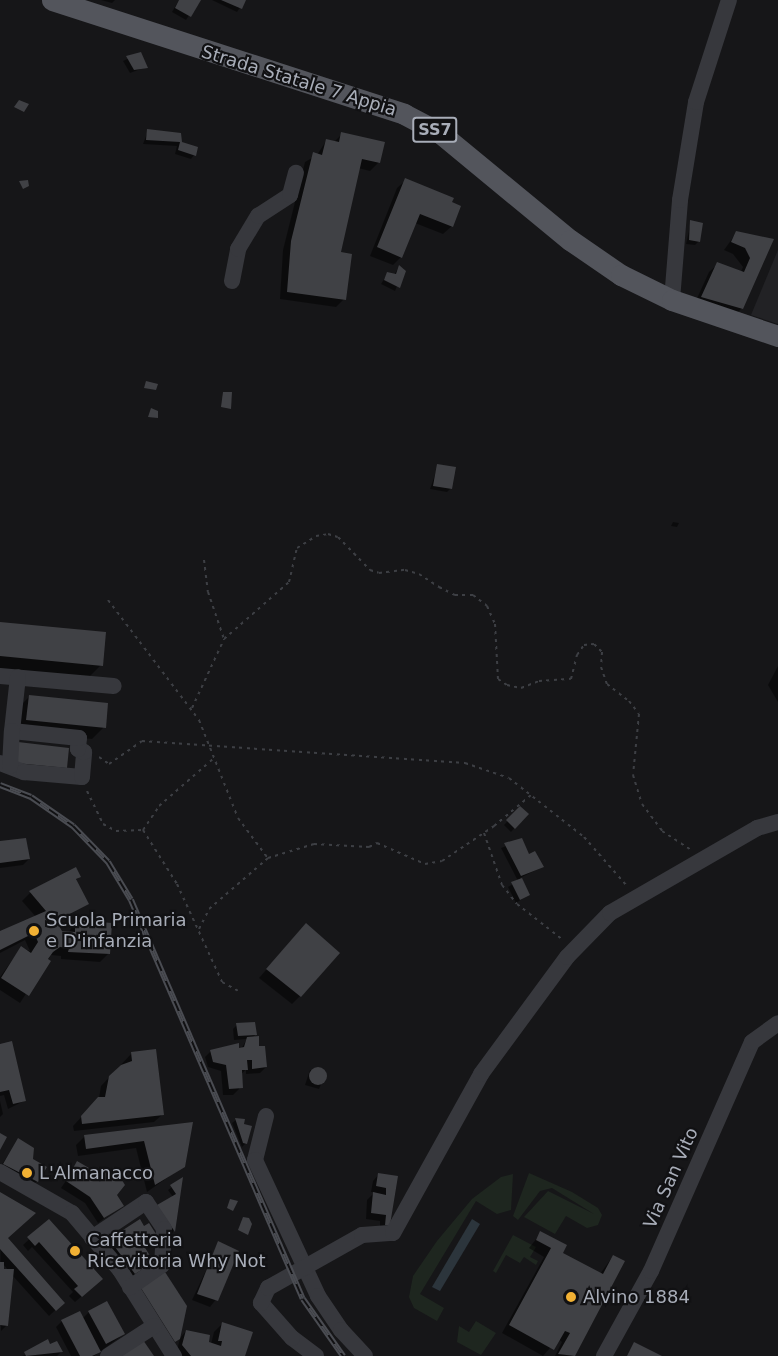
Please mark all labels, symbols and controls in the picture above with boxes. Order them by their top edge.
street label: Strada Statale 7 Appia [199,41,399,121]
road number: SS7 [411,117,459,143]
place label: Scuola Primaria e D'infanzia [46,910,186,952]
marker: Scuola Primaria e D'infanzia [27,924,41,938]
street label: Via San Vito [639,1124,703,1232]
place label: L'Almanacco [39,1162,153,1184]
marker: L'Almanacco [20,1166,34,1180]
place label: Caffetteria Ricevitoria Why Not [87,1230,265,1272]
marker: Caffetteria Ricevitoria Why Not [68,1244,82,1258]
place label: Alvino 1884 [583,1286,690,1308]
marker: Alvino 1884 [564,1290,578,1304]

